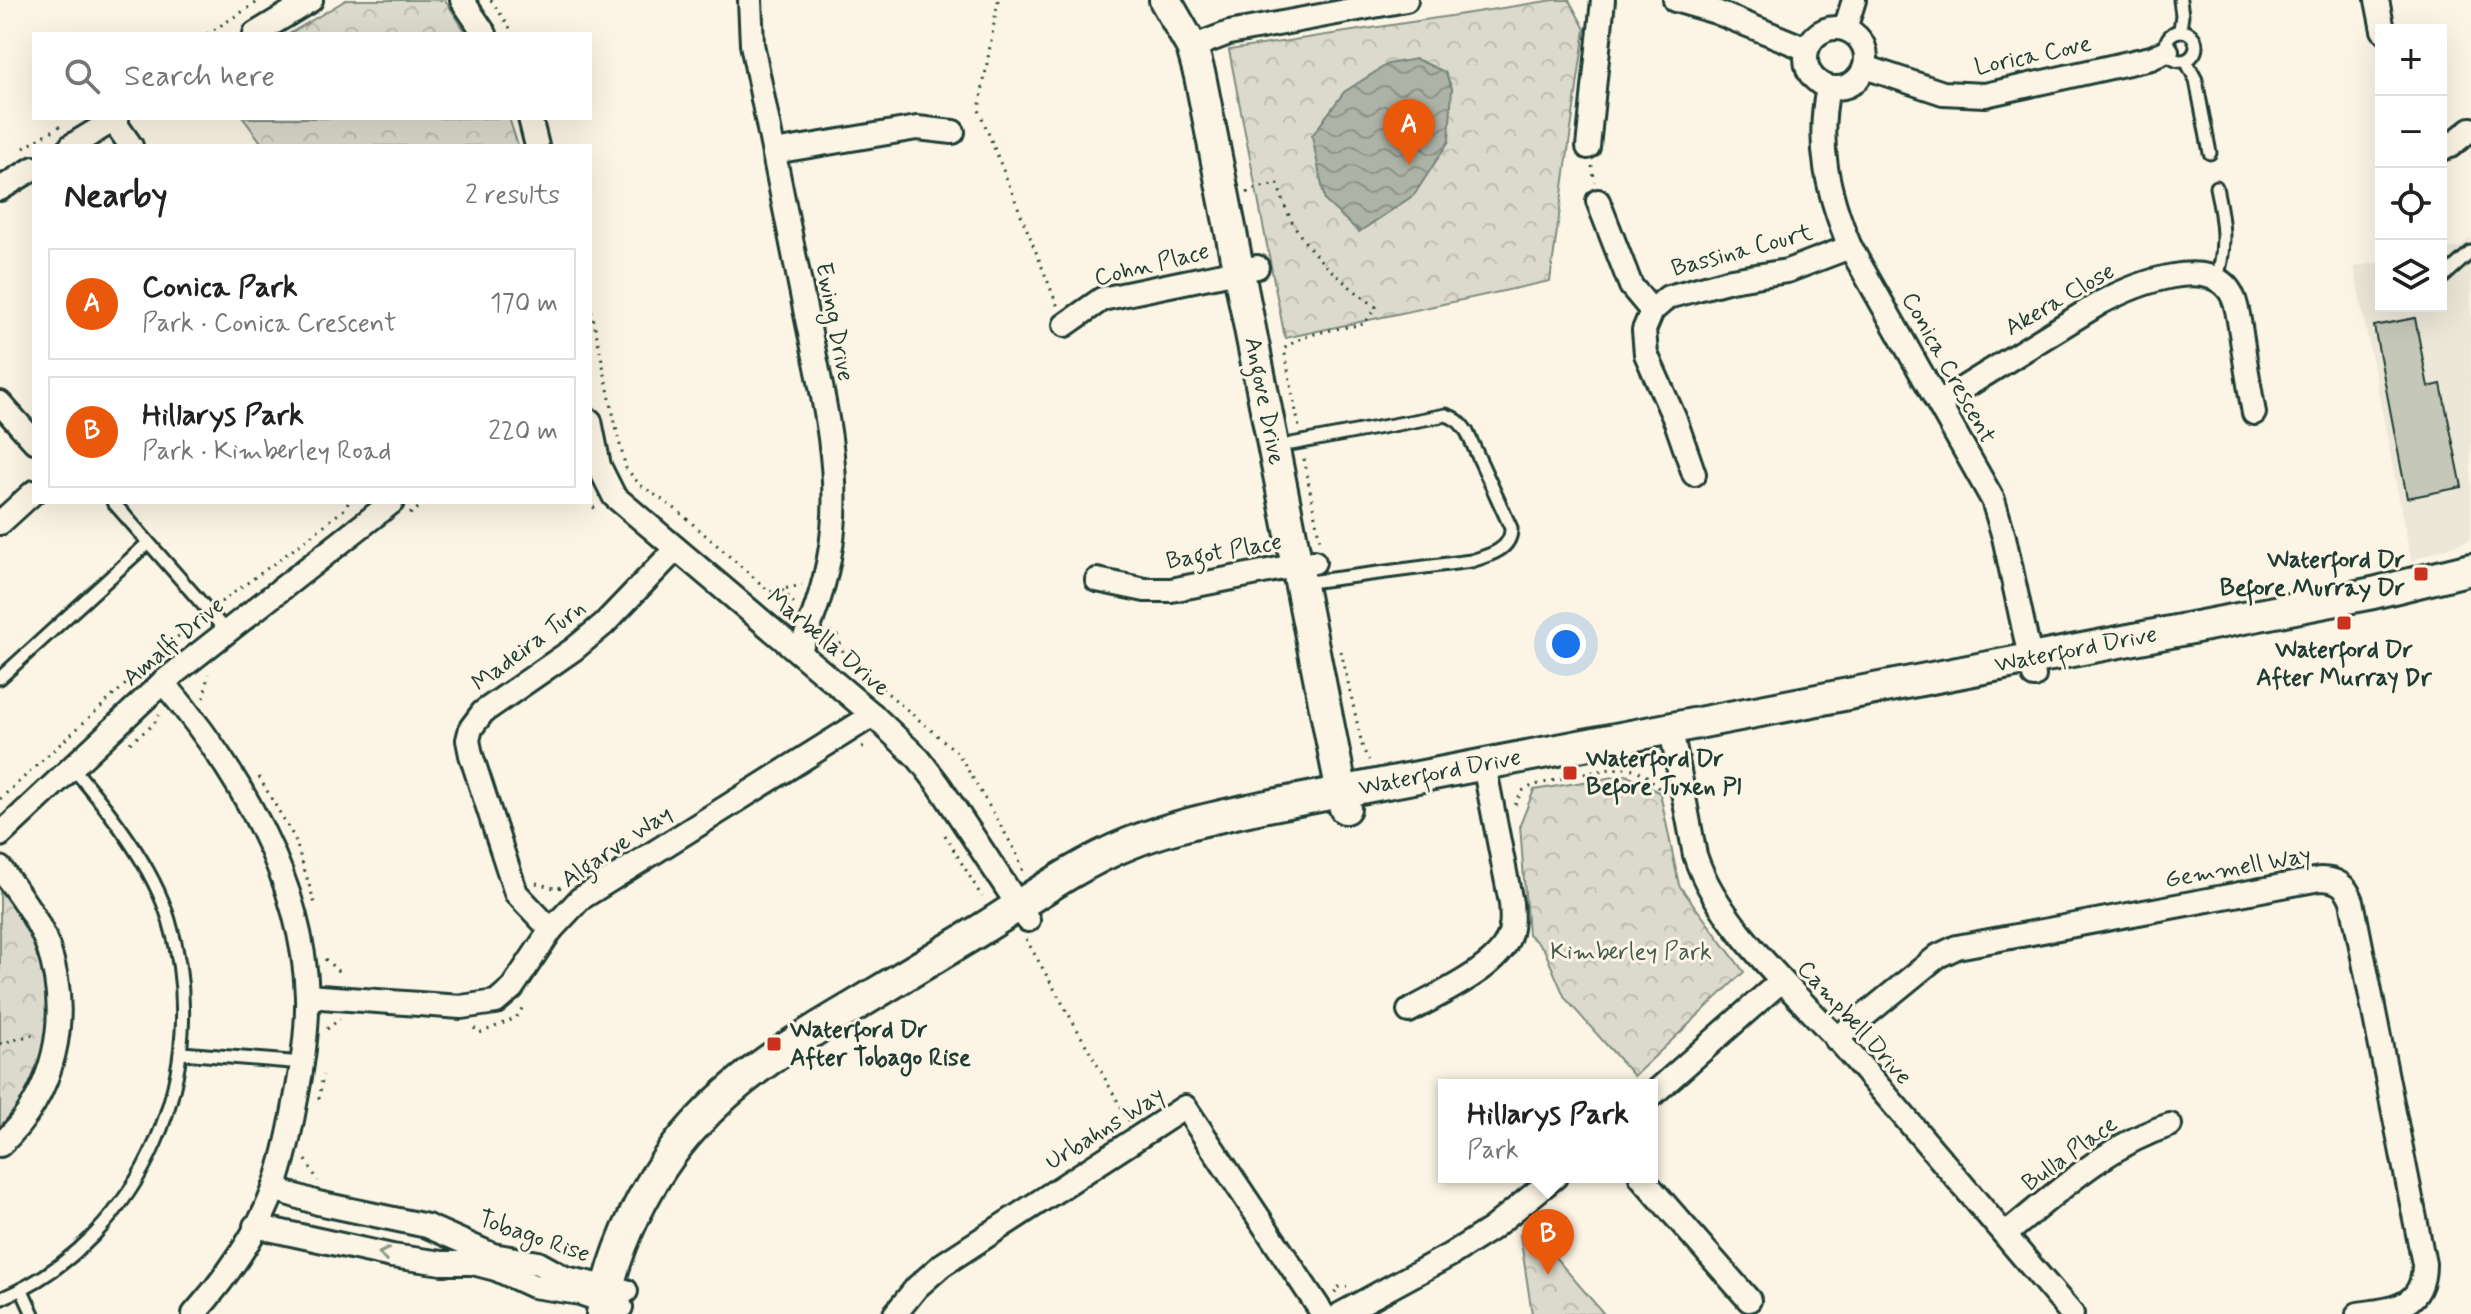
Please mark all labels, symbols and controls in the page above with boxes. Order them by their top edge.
map controls [2375,24,2447,312]
button: + [2375,24,2447,96]
street label: Lorica Cove [1972,28,2094,83]
search box [32,32,592,120]
icon: search [60,54,104,98]
text: Search here [124,57,275,96]
button: − [2375,96,2447,168]
pin: A [1383,99,1435,165]
button: locate [2375,168,2447,240]
text: Nearby [64,174,168,219]
text: 2 results [465,179,560,213]
street label: Bassina Court [1668,217,1816,285]
street label: Cohn Place [1091,236,1213,294]
button: layers [2375,240,2447,312]
street label: Akera Close [1999,256,2121,344]
street label: Ewing Drive [805,260,861,385]
text: Conica Park [142,268,298,307]
text: A [83,287,101,321]
text: 170 m [490,287,558,321]
street label: Conica Crescent [1894,287,2002,449]
text: Park · Conica Crescent [142,307,396,341]
street label: Angove Drive [1233,334,1292,468]
text: Hillarys Park [142,396,304,435]
text: B [84,415,100,449]
text: 220 m [488,415,558,449]
text: Park · Kimberley Road [142,435,391,469]
street label: Bagot Place [1164,527,1285,580]
place label: Waterford Dr Before Murray Dr [2220,545,2405,606]
marker: Waterford Dr Before Murray Dr [2412,565,2430,583]
street label: Marbella Drive [760,582,896,704]
street label: Amalfi Drive [117,590,231,694]
street label: Madeira Turn [466,593,592,699]
marker: Waterford Dr After Murray Dr [2335,614,2353,632]
street label: Waterford Drive [1992,619,2160,683]
your location [1546,624,1586,664]
place label: Waterford Dr After Murray Dr [2256,635,2433,694]
street label: Waterford Drive [1356,742,1524,806]
place label: Waterford Dr Before Tuxen Pl [1585,744,1741,805]
marker: Waterford Dr Before Tuxen Pl [1561,764,1579,782]
street label: Algarve Way [555,798,680,898]
street label: Gemmell Way [2162,840,2314,896]
park label: Kimberley Park [1550,937,1712,968]
street label: Campbell Drive [1790,954,1918,1092]
place label: Waterford Dr After Tobago Rise [789,1015,971,1077]
marker: Waterford Dr After Tobago Rise [765,1035,783,1053]
popup [1438,1079,1658,1183]
street label: Urbahns Way [1040,1080,1170,1178]
text: Hillarys Park [1467,1095,1629,1134]
street label: Bulla Place [2016,1109,2124,1199]
text: Park [1467,1134,1519,1168]
street label: Tobago Rise [473,1203,594,1272]
pin: B [1522,1209,1574,1275]
one-way arrow [377,1246,391,1263]

